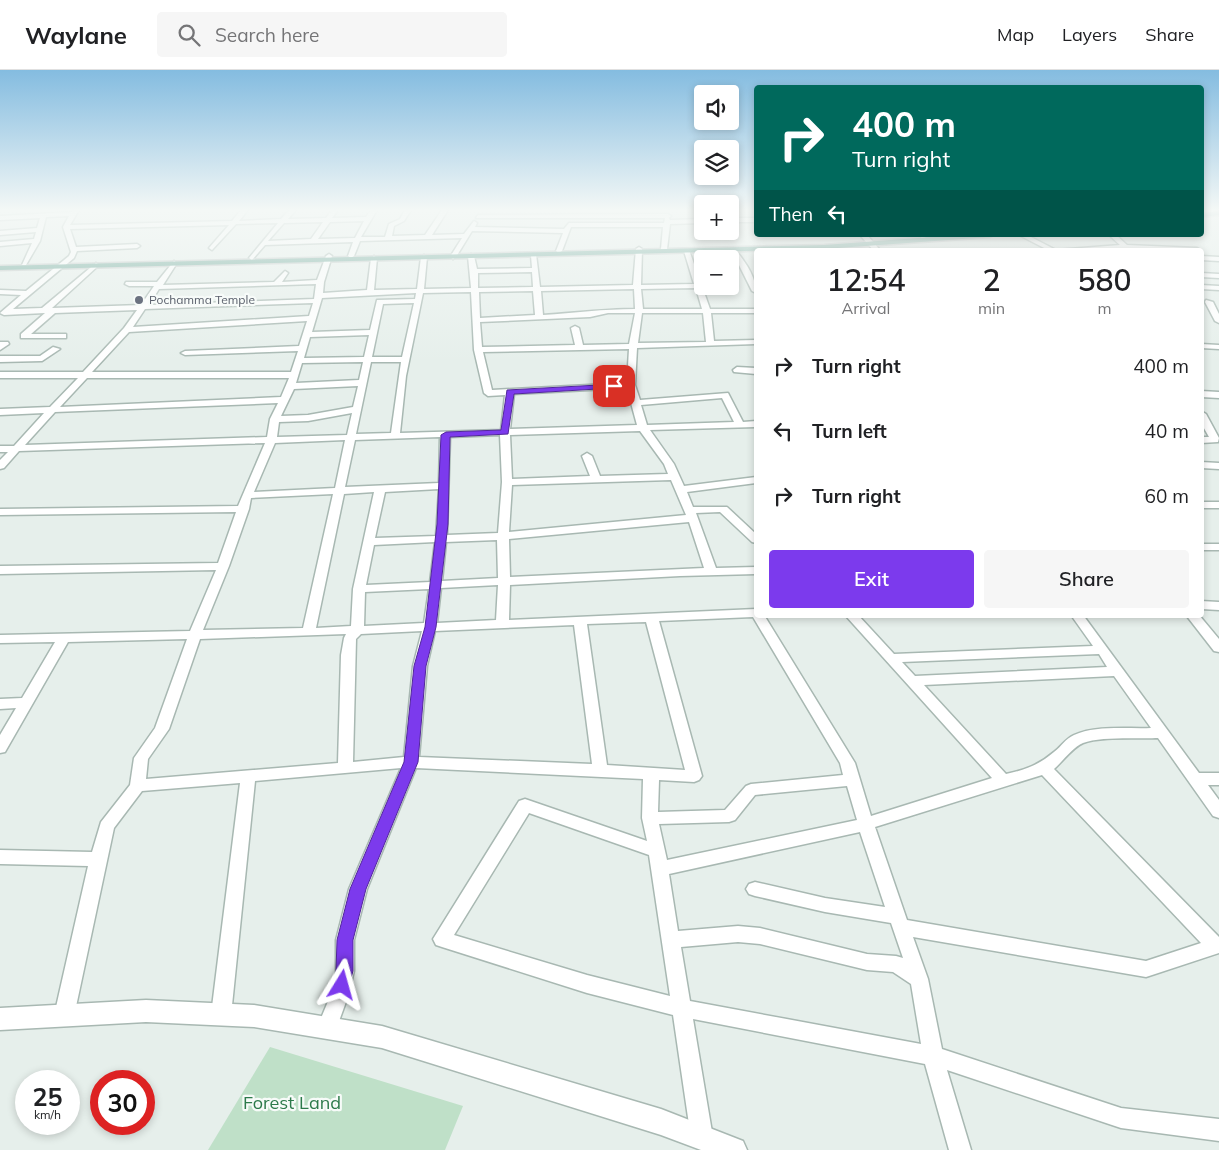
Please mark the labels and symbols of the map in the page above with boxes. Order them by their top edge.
place label: Pochamma Temple [149,292,255,307]
marker: Pochamma Temple [133,294,145,306]
pin [593,365,635,407]
position arrow [315,958,367,1010]
speed limit sign: 30 [90,1070,155,1135]
park label: Forest Land [243,1091,341,1114]

